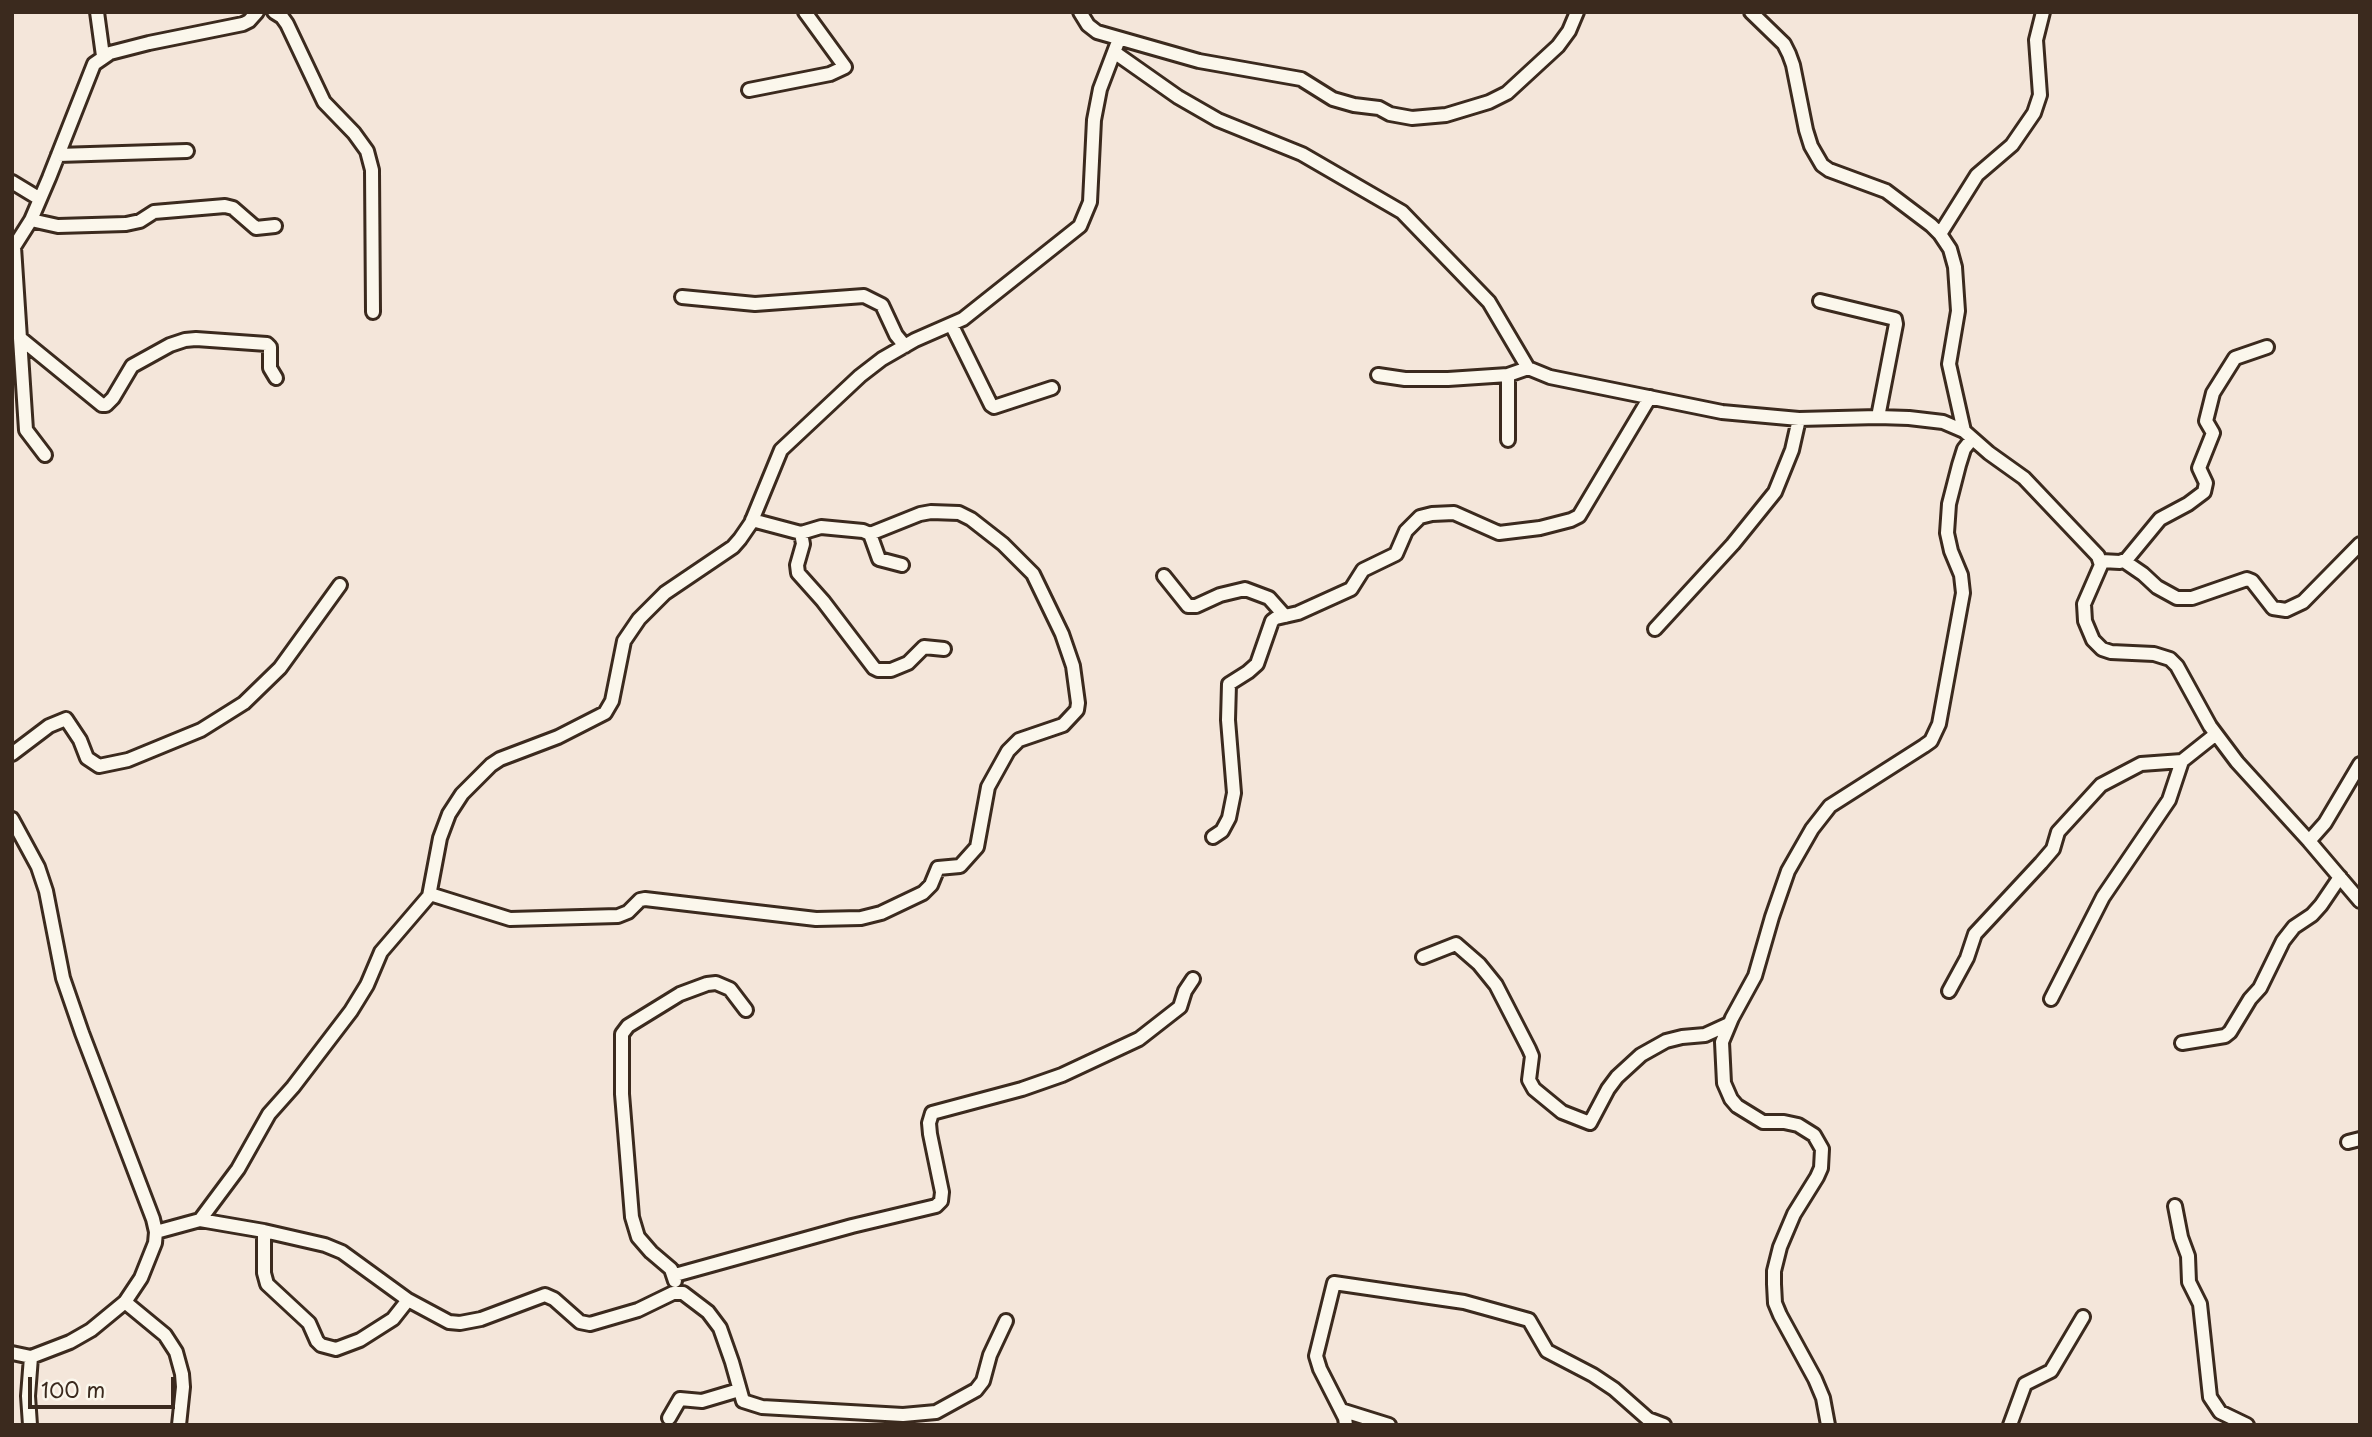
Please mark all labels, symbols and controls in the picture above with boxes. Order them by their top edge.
scale bar [32,1364,178,1408]
text: 100 m [41,1373,105,1405]

